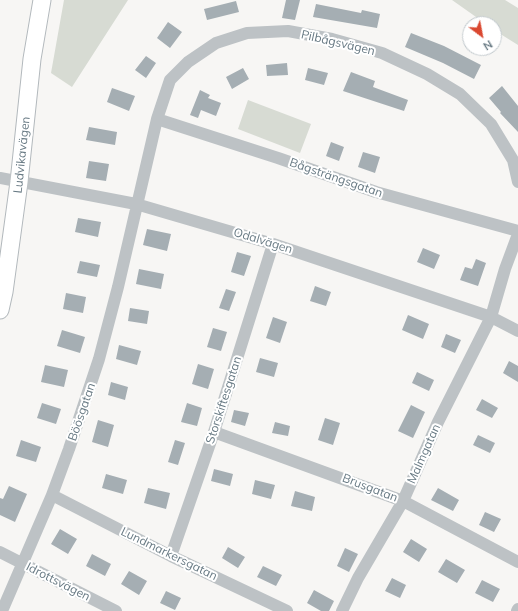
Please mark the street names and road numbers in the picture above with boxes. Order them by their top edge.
street label: Pilbågsvägen [300,28,376,58]
street label: Ludvikavägen [11,116,33,194]
street label: Bågsträngsgatan [288,155,384,201]
street label: Odalvägen [232,225,294,257]
street label: Storskiftesgatan [203,355,245,445]
street label: Böösgatan [65,381,99,443]
street label: Malmgatan [404,422,444,486]
street label: Brusgatan [340,471,400,505]
street label: Lundmarkersgatan [119,524,219,584]
street label: Idrottsvägen [24,560,92,604]

